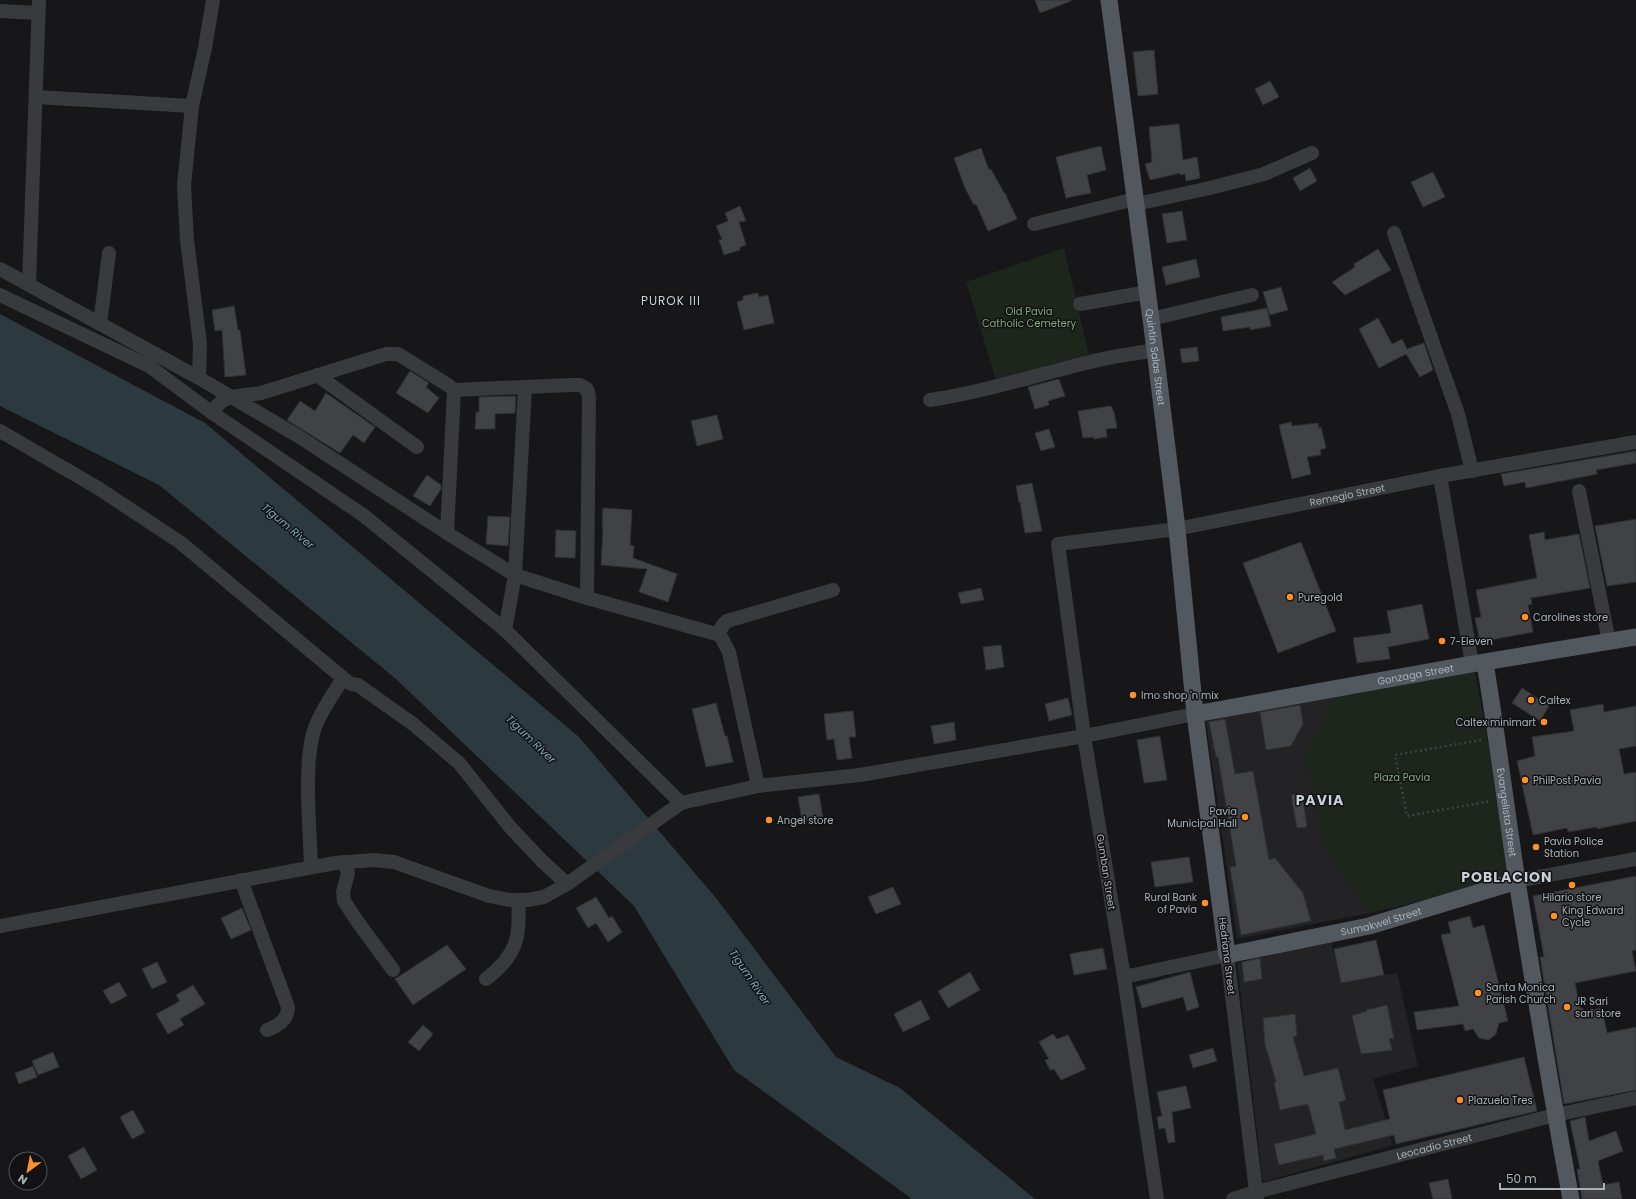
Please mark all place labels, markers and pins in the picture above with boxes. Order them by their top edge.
place label: Puregold [1298,590,1343,605]
marker: Puregold [1285,592,1295,602]
place label: Carolines store [1533,610,1608,625]
marker: Carolines store [1520,612,1530,622]
place label: 7-Eleven [1450,634,1493,649]
marker: 7-Eleven [1437,636,1447,646]
place label: Imo shop 'n mix [1141,688,1219,703]
marker: Imo shop 'n mix [1128,690,1138,700]
place label: Caltex [1539,693,1571,708]
marker: Caltex [1526,695,1536,705]
place label: Caltex minimart [1456,715,1536,730]
marker: Caltex minimart [1539,717,1549,727]
place label: PhilPost Pavia [1533,773,1601,788]
marker: PhilPost Pavia [1520,775,1530,785]
place label: Pavia Municipal Hall [1167,804,1237,831]
marker: Pavia Municipal Hall [1240,812,1250,822]
place label: Angel store [777,813,833,828]
marker: Angel store [764,815,774,825]
place label: Pavia Police Station [1544,834,1603,861]
marker: Pavia Police Station [1531,842,1541,852]
marker: Hilario store [1567,880,1577,890]
place label: Rural Bank of Pavia [1144,890,1198,917]
place label: Hilario store [1542,890,1602,905]
marker: Rural Bank of Pavia [1200,898,1210,908]
place label: King Edward Cycle [1562,903,1624,930]
marker: King Edward Cycle [1549,911,1559,921]
place label: Santa Monica Parish Church [1486,980,1556,1007]
marker: Santa Monica Parish Church [1473,988,1483,998]
place label: JR Sari sari store [1575,994,1621,1021]
marker: JR Sari sari store [1562,1002,1572,1012]
place label: Plazuela Tres [1468,1093,1533,1108]
marker: Plazuela Tres [1455,1095,1465,1105]

